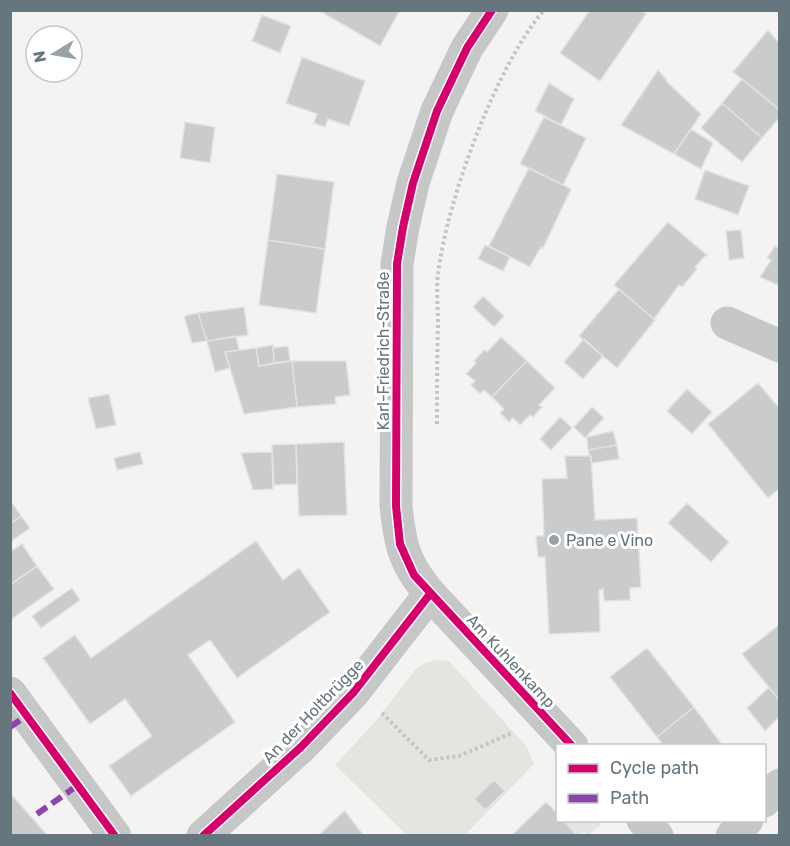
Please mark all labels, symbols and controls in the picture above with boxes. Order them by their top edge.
north arrow [24,24,84,84]
text: N [29,49,50,64]
street label: Karl-Friedrich-Straße [374,272,393,430]
place label: Pane e Vino [566,531,653,550]
marker: Pane e Vino [547,533,561,547]
street label: Am Kuhlenkamp [463,610,559,712]
street label: An der Holtbrügge [259,655,367,767]
legend [556,744,766,822]
text: Cycle path [610,757,699,779]
text: Path [610,787,649,809]

